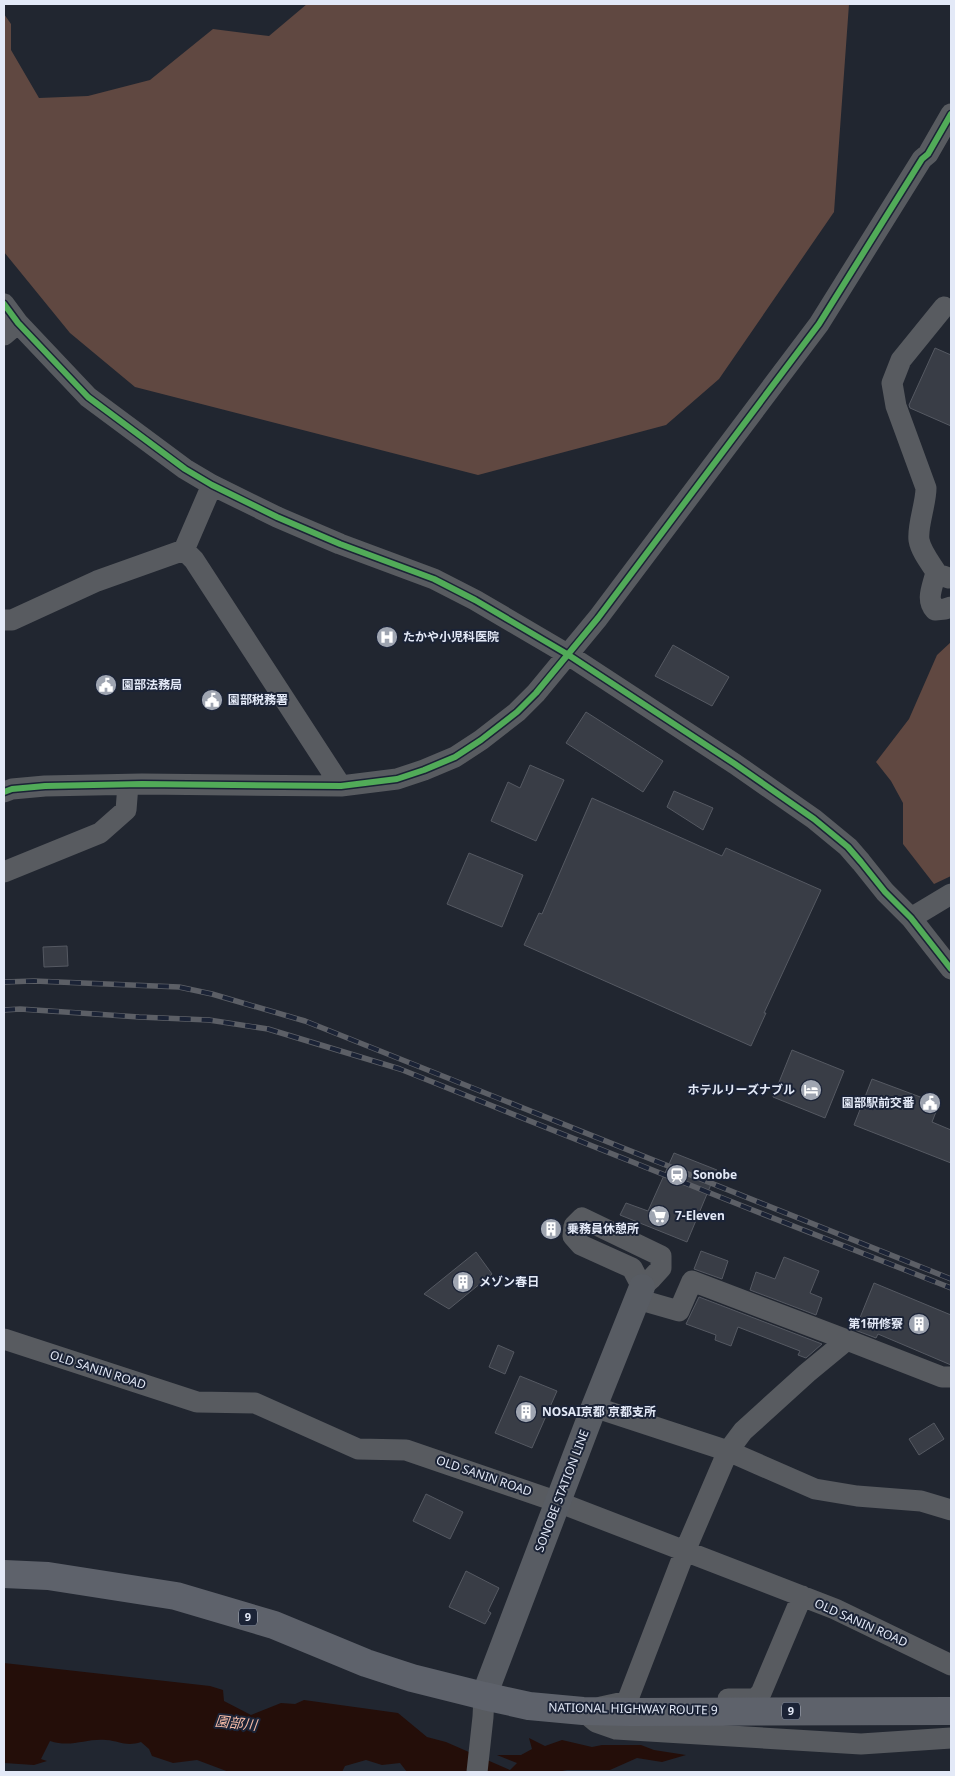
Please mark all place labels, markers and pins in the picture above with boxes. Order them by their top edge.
hospital icon: たかや小児科医院 [375,625,399,649]
place label: たかや小児科医院 [403,628,499,645]
public building icon: 園部法務局 [94,673,118,697]
place label: 園部法務局 [122,676,182,693]
public building icon: 園部税務署 [200,688,224,712]
place label: 園部税務署 [228,691,288,708]
hotel icon: ホテルリーズナブル [799,1078,823,1102]
place label: ホテルリーズナブル [688,1081,795,1098]
public building icon: 園部駅前交番 [918,1091,942,1115]
place label: 園部駅前交番 [842,1094,915,1111]
station icon: Sonobe [665,1163,689,1187]
place label: Sonobe [693,1166,737,1183]
supermarket icon: 7-Eleven [647,1204,671,1228]
place label: 7-Eleven [675,1207,725,1224]
building icon: 乗務員休憩所 [539,1217,563,1241]
place label: 乗務員休憩所 [567,1220,639,1237]
building icon: メゾン春日 [451,1270,475,1294]
place label: メゾン春日 [479,1273,539,1290]
building icon: 第1研修寮 [907,1312,931,1336]
place label: 第1研修寮 [848,1315,903,1332]
building icon: NOSAI京都 京都支所 [514,1400,538,1424]
place label: NOSAI京都 京都支所 [542,1403,656,1420]

